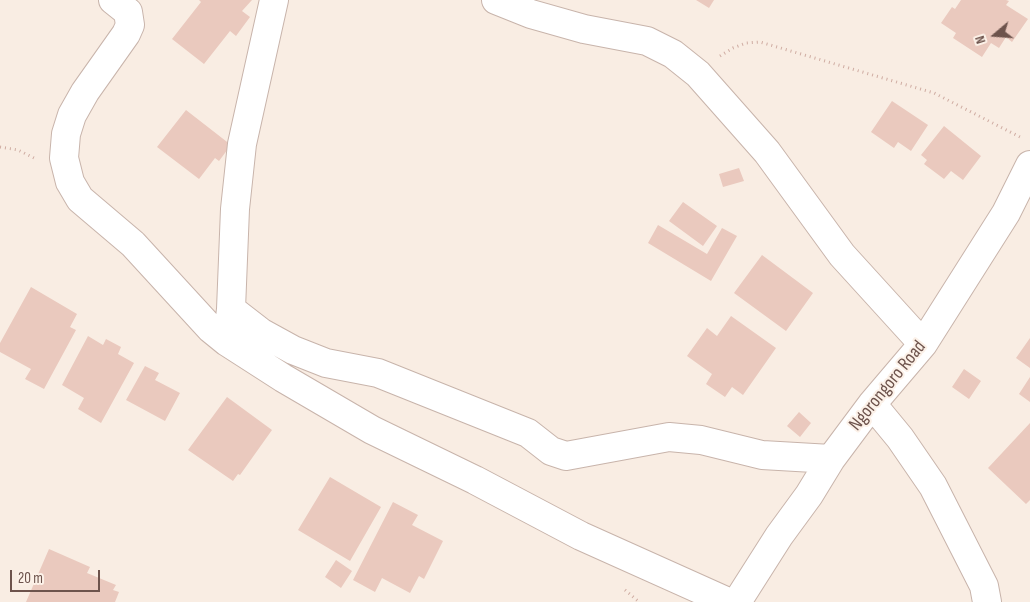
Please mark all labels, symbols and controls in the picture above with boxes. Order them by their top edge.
north arrow [970,10,1020,60]
text: N [971,34,990,46]
street label: Ngorongoro Road [845,336,931,436]
scale bar [12,560,102,592]
text: 20 m [18,569,43,588]

